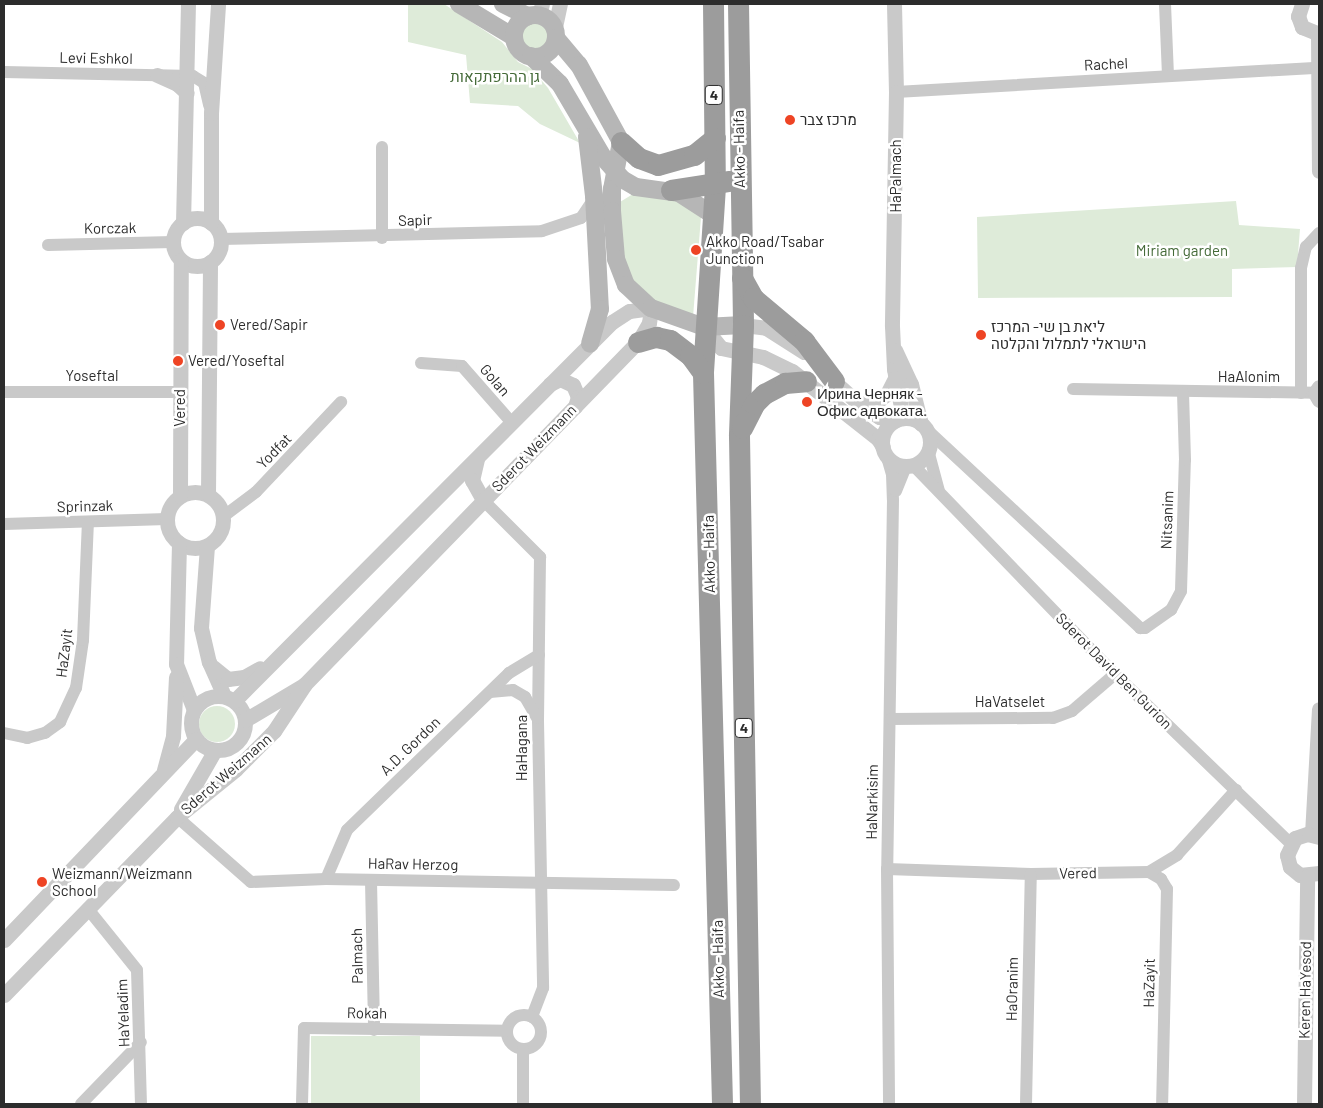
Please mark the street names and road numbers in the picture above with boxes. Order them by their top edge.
street label: Levi Eshkol [59,48,133,68]
street label: Rachel [1084,54,1128,74]
road number: 4 [704,84,724,106]
street label: Akko - Haifa [729,110,749,188]
street label: HaPalmach [887,139,905,213]
street label: Sapir [398,210,432,230]
street label: Korczak [84,219,136,237]
street label: Golan [476,360,514,400]
street label: Yoseftal [66,367,118,385]
street label: HaAlonim [1218,368,1280,386]
street label: Vered [171,389,189,427]
street label: Sderot Weizmann [488,401,580,495]
street label: Yodfat [253,430,295,472]
street label: Nitsanim [1157,490,1177,550]
street label: Sprinzak [57,496,113,516]
street label: Akko - Haifa [699,515,719,593]
street label: Sderot David Ben Gurion [1052,609,1176,733]
street label: HaZayit [52,627,76,679]
street label: HaVatselet [975,693,1045,711]
street label: A.D. Gordon [376,713,444,779]
street label: HaHagana [513,715,531,781]
road number: 4 [734,716,754,740]
street label: Sderot Weizmann [177,730,275,818]
street label: HaNarkisim [862,764,882,840]
street label: HaRav Herzog [368,854,458,874]
street label: Vered [1059,864,1097,882]
street label: Akko - Haifa [708,920,728,998]
street label: Palmach [348,928,366,984]
street label: Keren HaYesod [1295,941,1315,1039]
street label: HaOranim [1002,957,1022,1021]
street label: HaZayit [1140,958,1158,1008]
street label: HaYeladim [113,979,133,1047]
street label: Rokah [347,1004,387,1022]

